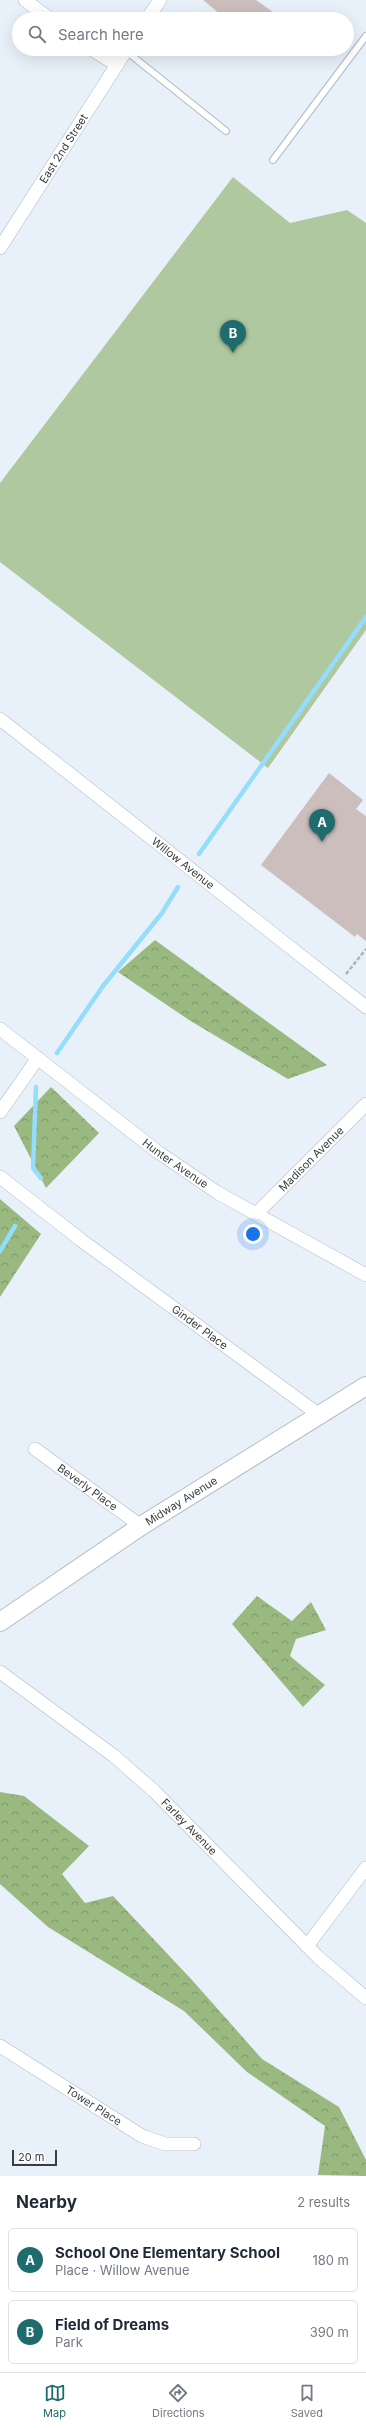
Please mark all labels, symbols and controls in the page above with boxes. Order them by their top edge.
search box [12,12,354,56]
icon: search [26,23,48,45]
text: Search here [58,25,144,44]
street label: East 2nd Street [36,111,91,186]
pin: B [220,320,246,353]
pin: A [309,809,335,842]
street label: Willow Avenue [149,834,217,892]
street label: Madison Avenue [276,1123,347,1194]
street label: Hunter Avenue [140,1136,211,1191]
your location [243,1224,263,1244]
street label: Ginder Place [169,1302,231,1353]
street label: Beverly Place [55,1461,120,1514]
street label: Midway Avenue [143,1473,220,1529]
street label: Farley Avenue [158,1796,220,1858]
street label: Tower Place [63,2082,124,2128]
scale bar [12,2148,57,2167]
text: 20 m [18,2150,44,2164]
text: Nearby [16,2192,77,2212]
text: 2 results [297,2194,350,2210]
text: School One Elementary School [55,2243,280,2262]
text: A [25,2252,35,2268]
text: 180 m [312,2252,349,2268]
text: Place · Willow Avenue [55,2262,190,2278]
text: Field of Dreams [55,2315,169,2334]
text: B [26,2324,34,2340]
text: 390 m [310,2324,349,2340]
text: Park [55,2334,83,2350]
tab: Map [43,2382,66,2420]
tab: Directions [152,2382,205,2420]
tab: Saved [291,2382,323,2420]

